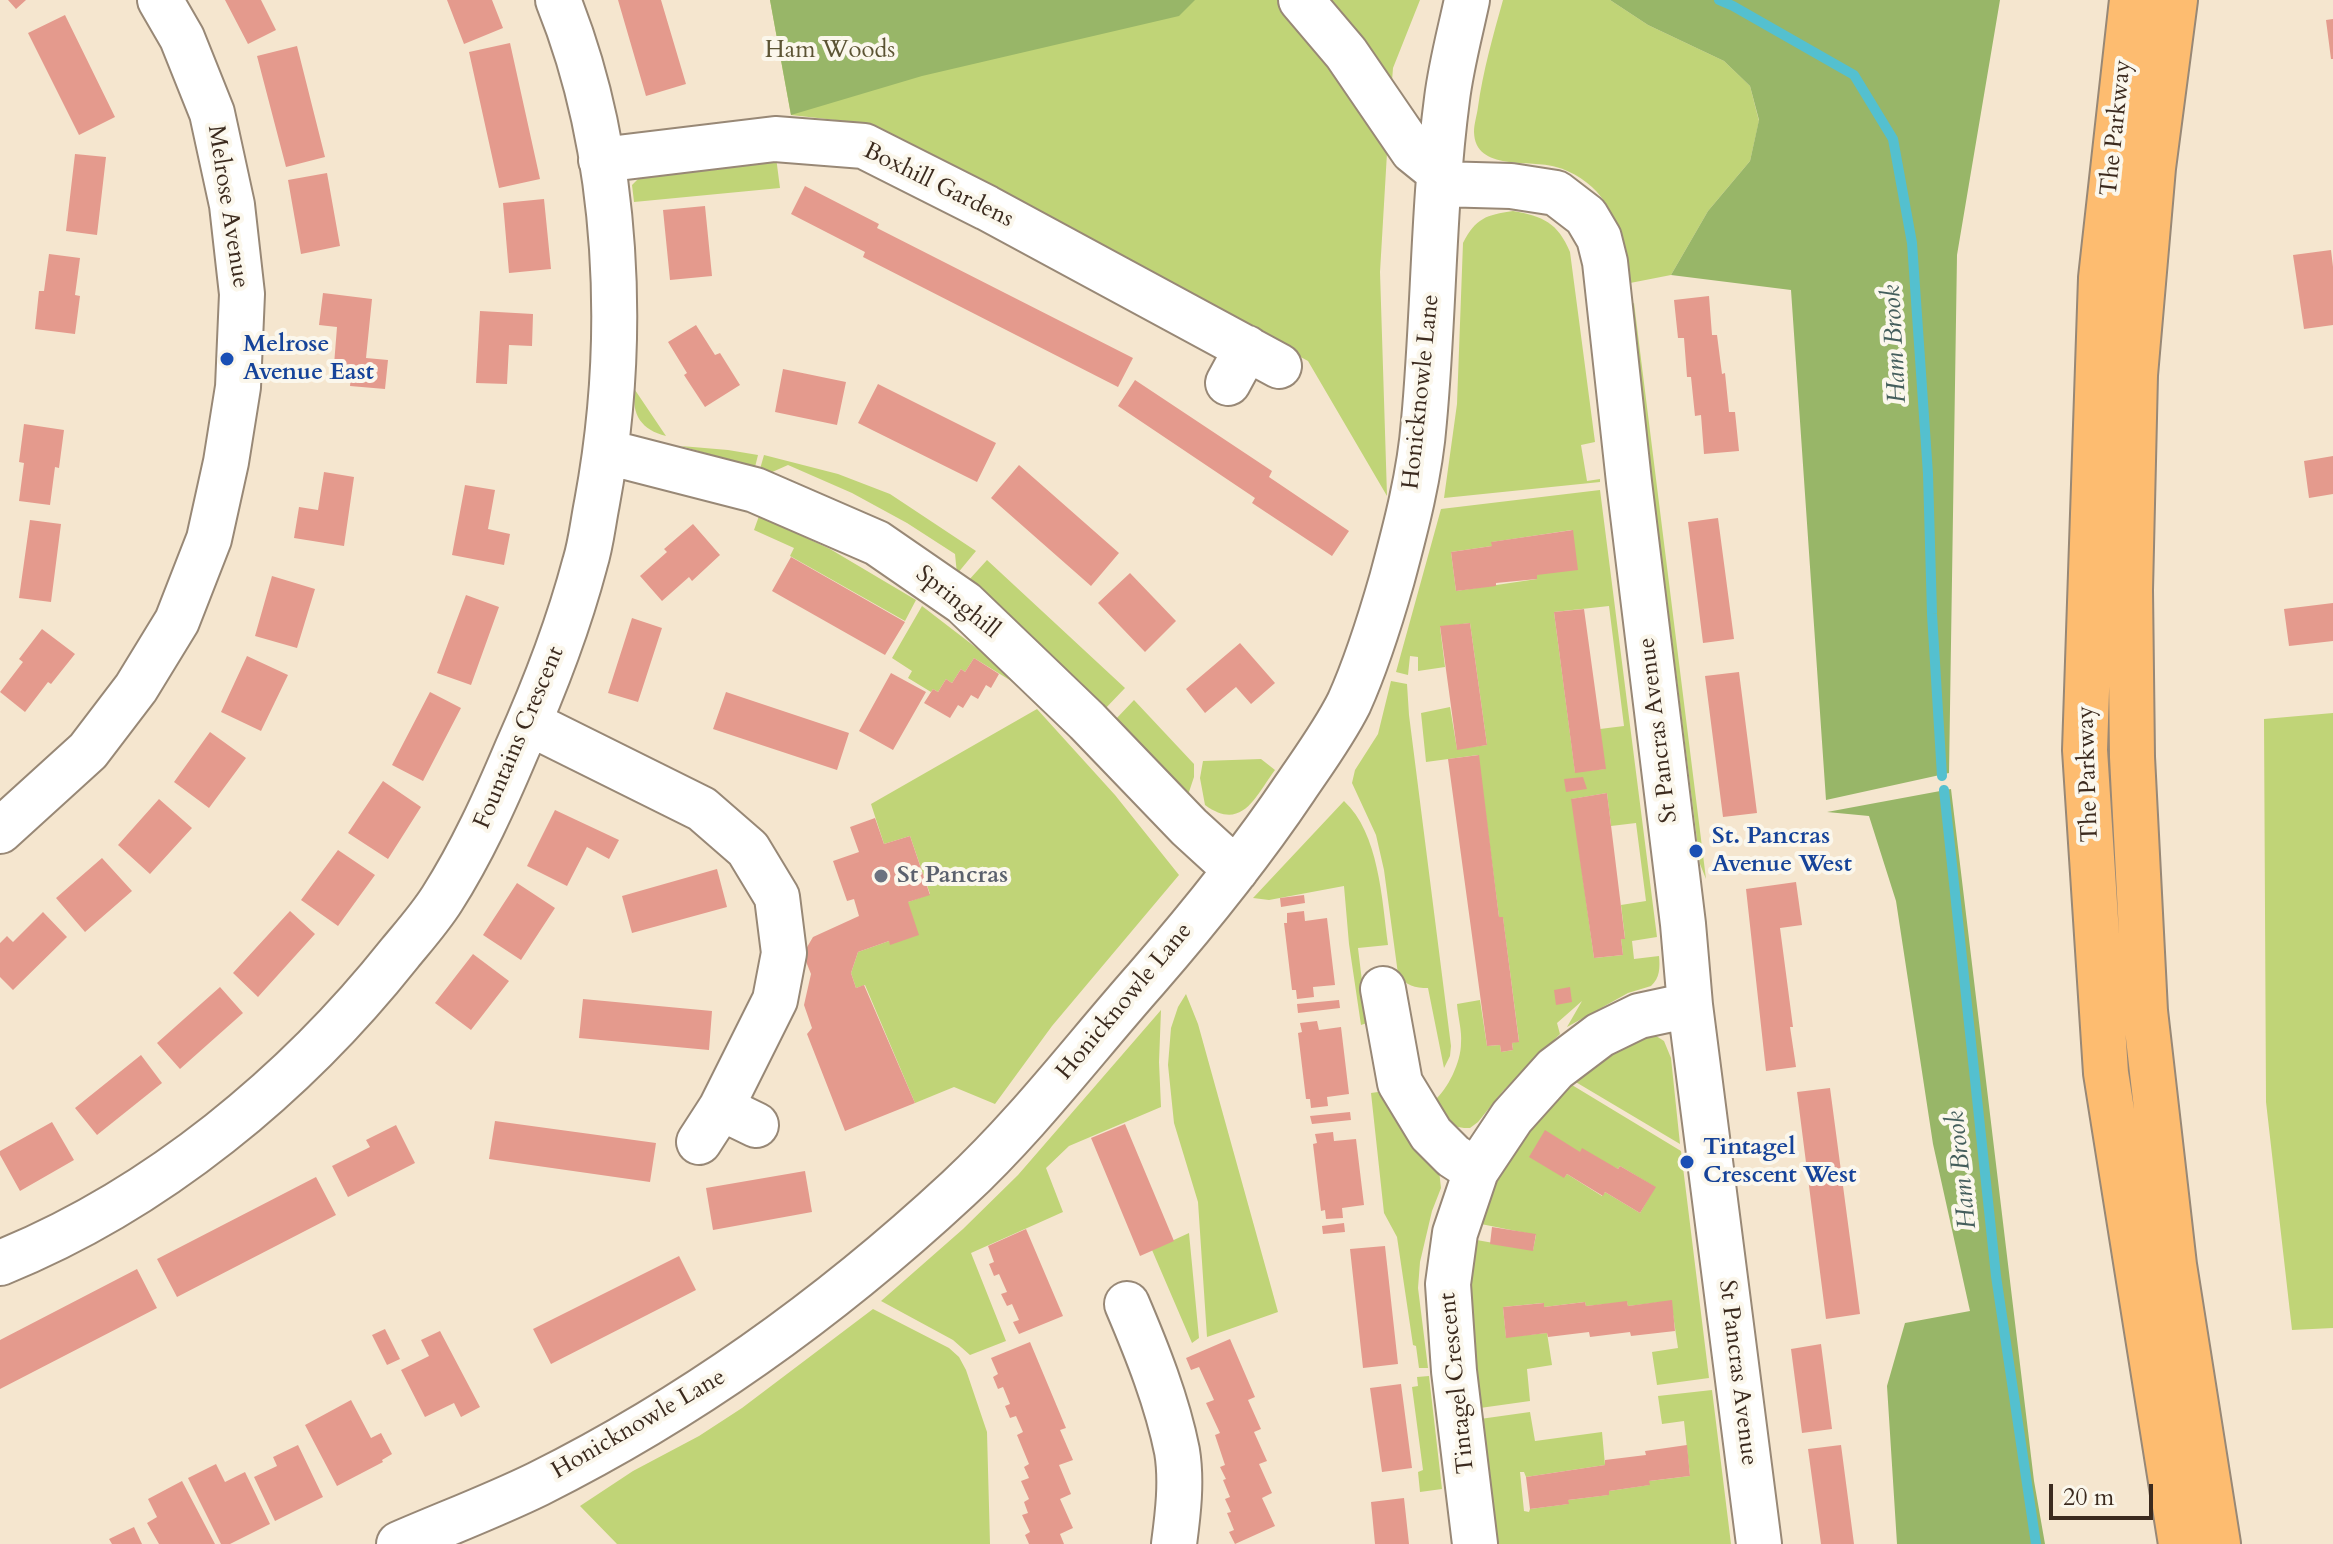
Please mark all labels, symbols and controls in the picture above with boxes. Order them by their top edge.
park label: Ham Woods [765,37,895,65]
street label: The Parkway [2096,59,2138,197]
street label: Melrose Avenue [200,123,254,291]
street label: Boxhill Gardens [858,137,1018,235]
water label: Ham Brook [1877,284,1915,404]
street label: Honicknowle Lane [1397,293,1447,491]
place label: Melrose Avenue East [243,331,374,387]
marker: Melrose Avenue East [218,350,236,368]
street label: Springhill [909,560,1005,646]
street label: St Pancras Avenue [1633,636,1685,824]
street label: Fountains Crescent [469,642,571,834]
street label: The Parkway [2072,705,2106,843]
place label: St. Pancras Avenue West [1712,823,1852,879]
marker: St. Pancras Avenue West [1687,842,1705,860]
place label: St Pancras [897,862,1008,890]
marker: St Pancras [872,867,890,885]
street label: Honicknowle Lane [1051,918,1199,1086]
water label: Ham Brook [1941,1109,1985,1231]
place label: Tintagel Crescent West [1703,1134,1856,1190]
marker: Tintagel Crescent West [1678,1153,1696,1171]
street label: St Pancras Avenue [1711,1279,1763,1467]
street label: Tintagel Crescent [1434,1291,1482,1475]
street label: Honicknowle Lane [547,1364,731,1486]
scale bar [2053,1468,2157,1518]
text: 20 m [2063,1481,2114,1514]

